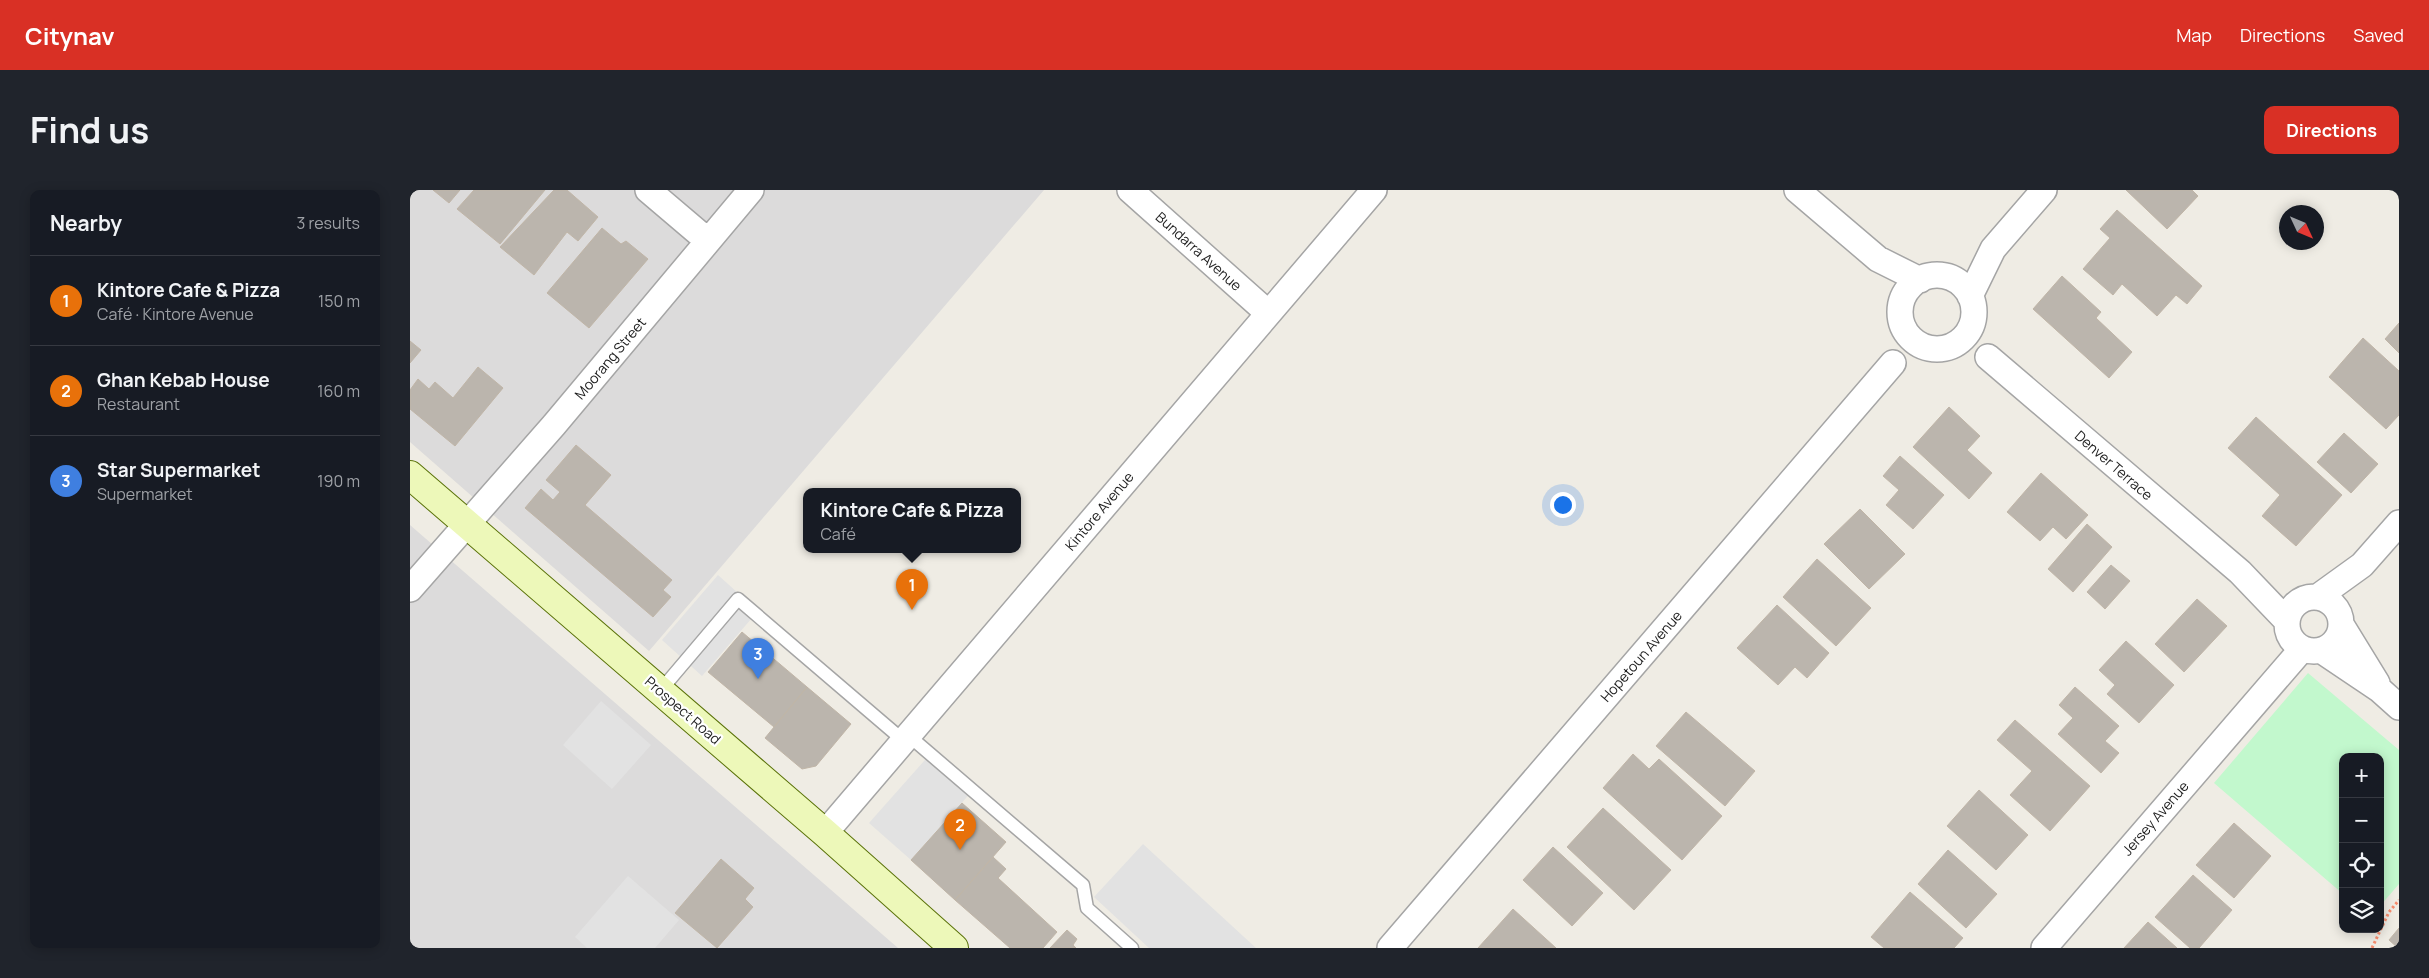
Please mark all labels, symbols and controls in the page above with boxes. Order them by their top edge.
text: Citynav [25,19,115,52]
text: Map [2176,23,2212,47]
text: Directions [2240,23,2325,47]
text: Saved [2353,23,2404,47]
text: Find us [30,106,149,154]
button: Directions [2264,106,2399,154]
north arrow [2279,205,2324,250]
street label: Bundarra Avenue [1152,207,1246,295]
text: Nearby [50,209,122,237]
text: 3 results [297,212,360,234]
text: Kintore Cafe & Pizza [97,277,280,303]
text: 1 [62,290,70,312]
text: 150 m [318,290,360,312]
text: Café · Kintore Avenue [97,303,254,325]
street label: Moorang Street [570,313,650,403]
text: Ghan Kebab House [97,367,270,393]
text: 2 [61,380,71,402]
text: 160 m [317,380,360,402]
text: Restaurant [97,393,180,415]
street label: Denver Terrace [2071,426,2157,504]
text: Star Supermarket [97,457,260,483]
street label: Kintore Avenue [1060,468,1138,554]
text: 3 [61,470,71,492]
text: 190 m [317,470,360,492]
text: Supermarket [97,483,193,505]
popup [803,488,1021,553]
your location [1550,492,1576,518]
text: Kintore Cafe & Pizza [820,497,1004,523]
text: Café [820,523,856,545]
pin: 1 [896,569,928,610]
street label: Hopetoun Avenue [1596,606,1686,706]
pin: 3 [742,638,774,679]
street label: Prospect Road [641,672,725,748]
map controls [2339,753,2384,933]
button: + [2339,753,2384,798]
street label: Jersey Avenue [2117,777,2193,859]
button: − [2339,798,2384,843]
pin: 2 [944,809,976,850]
button: locate [2339,843,2384,888]
button: layers [2339,888,2384,933]

